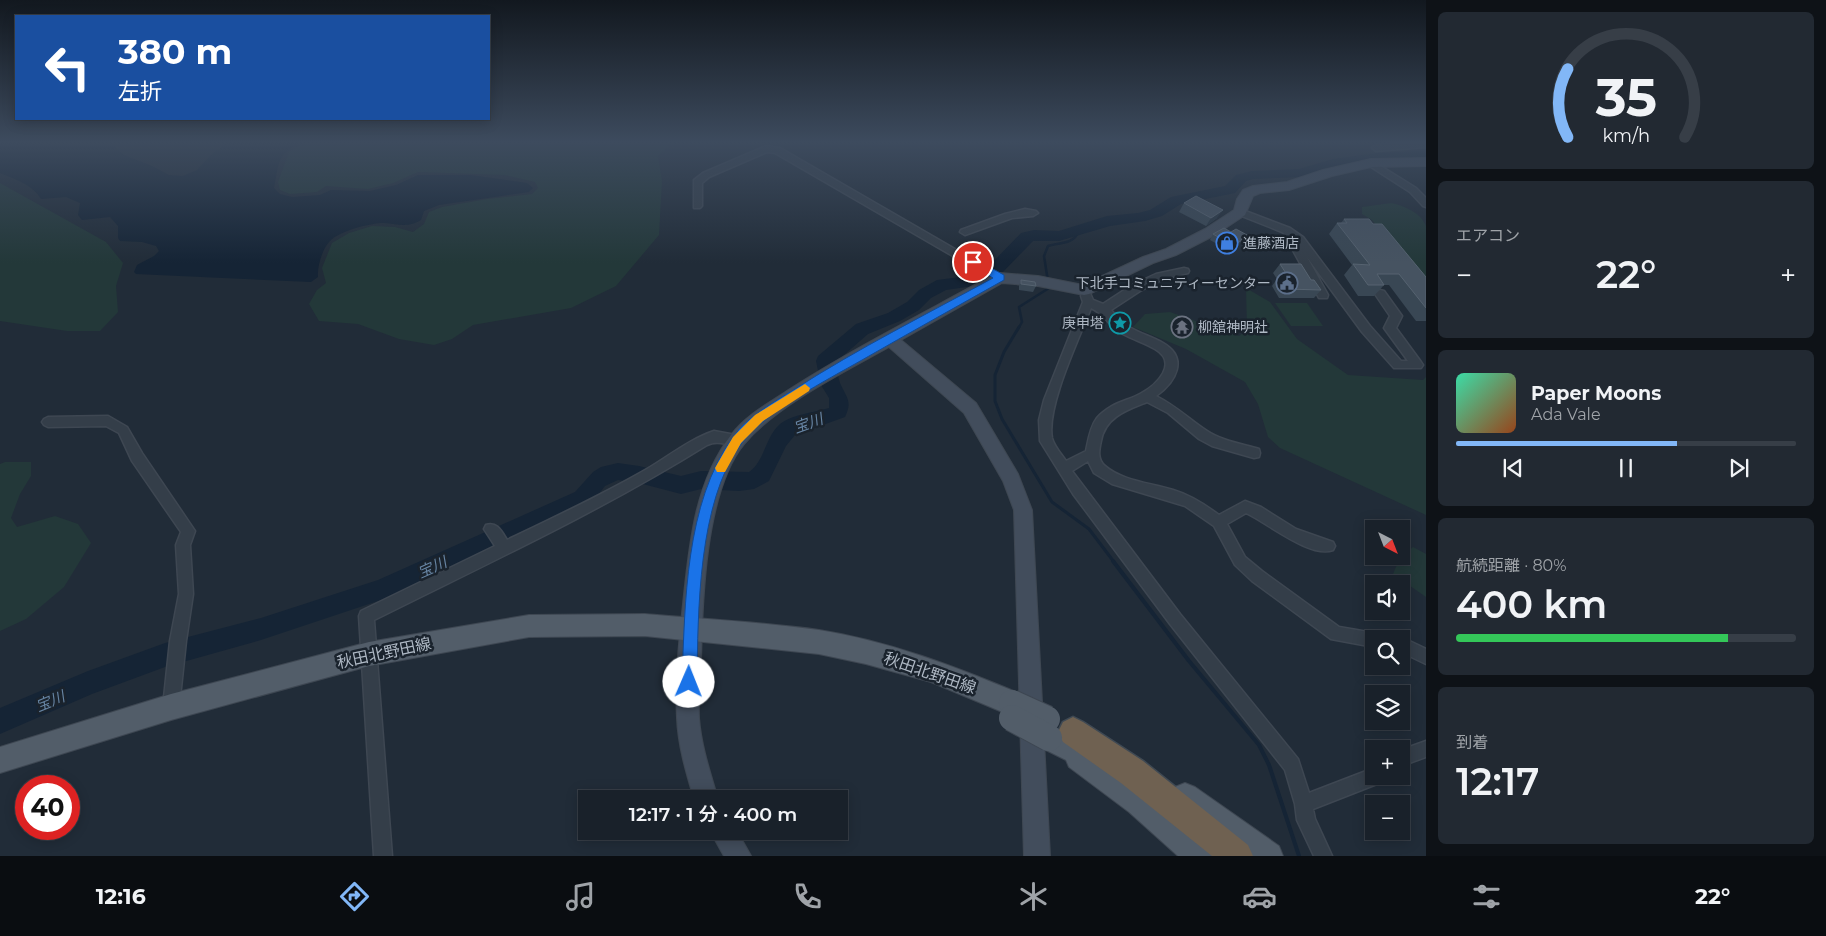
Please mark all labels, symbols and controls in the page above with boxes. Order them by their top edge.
text: 380 m [118,30,232,73]
icon: left [35,35,100,100]
text: 35 [1594,66,1657,129]
text: 左折 [118,78,162,105]
text: km/h [1602,125,1650,146]
text: エアコン [1456,226,1520,245]
shop icon: 進藤酒店 [1215,231,1239,255]
place label: 進藤酒店 [1243,234,1299,252]
pin [952,241,994,283]
icon: arrive [959,248,987,276]
text: 22° [1596,251,1656,298]
text: − [1456,258,1472,292]
text: + [1780,258,1796,292]
public building icon: 下北手コミュニティーセンター [1275,271,1299,295]
place label: 下北手コミュニティーセンター [1076,274,1271,292]
place icon: 庚申塔 [1108,311,1132,335]
place label: 庚申塔 [1062,314,1104,332]
temple icon: 柳舘神明社 [1170,315,1194,339]
place label: 柳舘神明社 [1198,318,1268,336]
text: Paper Moons [1531,382,1661,405]
text: Ada Vale [1531,405,1601,424]
water label: 宝川 [791,408,827,437]
icon: previous [1499,454,1527,482]
icon: pause [1612,454,1640,482]
icon: next [1725,454,1753,482]
north arrow [1365,520,1410,565]
map controls [1365,520,1410,840]
water label: 宝川 [414,551,451,582]
text: 航続距離 · 80% [1456,556,1566,575]
button: sound [1365,575,1410,620]
text: 400 km [1456,581,1607,628]
button: search [1365,630,1410,675]
street label: 秋田北野田線 [335,634,433,672]
street label: 秋田北野田線 [882,648,978,698]
position arrow [662,655,714,707]
button: layers [1365,685,1410,730]
water label: 宝川 [33,686,69,715]
text: 到着 [1456,733,1488,752]
button: + [1365,740,1410,785]
text: 12:17 [1456,758,1539,805]
speed limit sign: 40 [15,775,80,840]
button: − [1365,795,1410,840]
text: 12:17 · 1 分 · 400 m [629,803,797,826]
icon: directions [337,879,372,914]
icon: music [563,879,598,914]
icon: phone [790,879,825,914]
icon: climate [1016,879,1051,914]
icon: car [1242,879,1277,914]
icon: filters [1469,879,1504,914]
text: 12:16 [96,883,146,910]
text: 22° [1695,883,1730,910]

